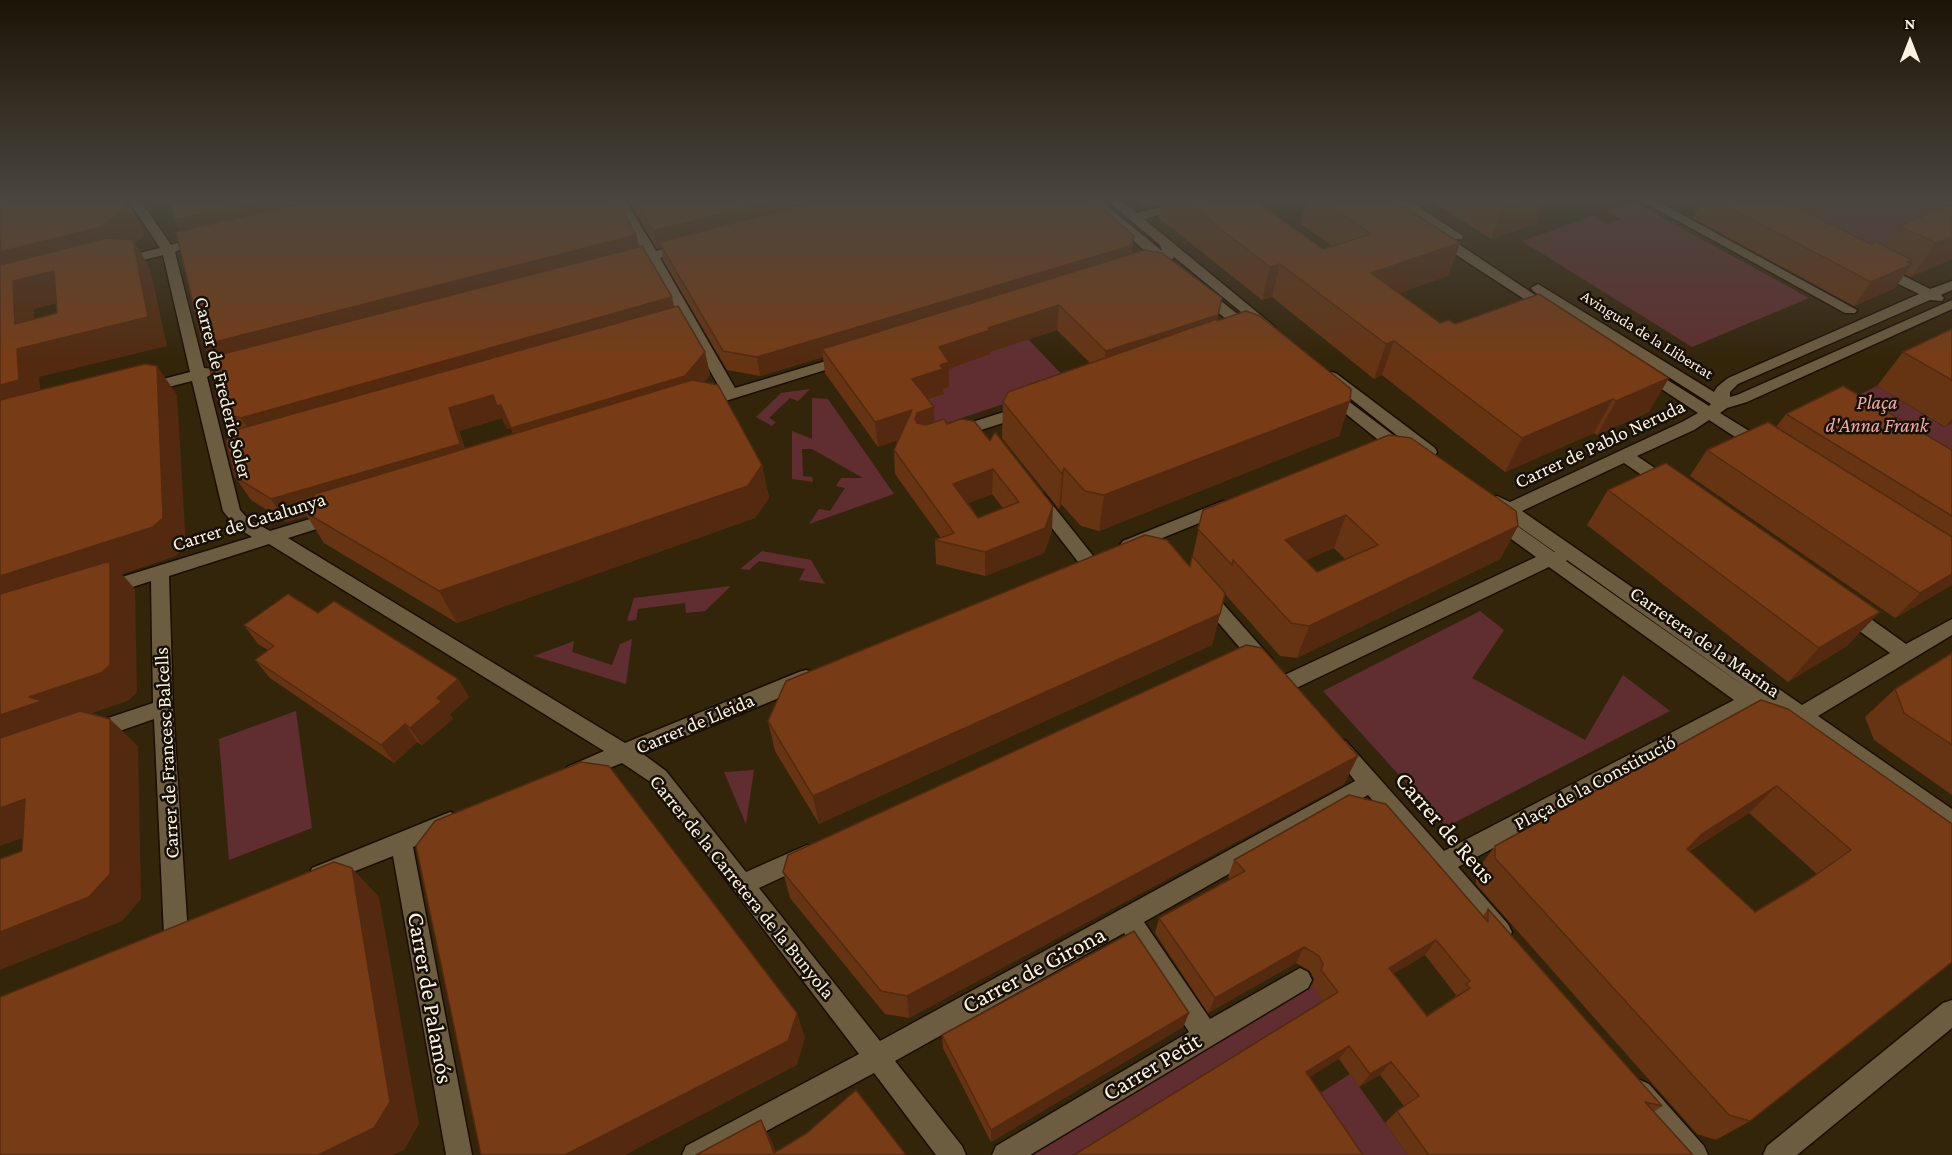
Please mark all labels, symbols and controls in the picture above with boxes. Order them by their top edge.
north arrow [1880,12,1940,72]
text: N [1905,15,1915,32]
street label: Avinguda de la Llibertat [1577,287,1717,383]
street label: Carrer de Frederic Soler [189,294,257,482]
park label: Plaça d'Anna Frank [1825,391,1929,438]
street label: Carrer de Pablo Neruda [1511,394,1689,494]
street label: Carrer de Catalunya [169,487,329,557]
street label: Carretera de la Marina [1625,581,1785,703]
street label: Carrer de Francesc Balcells [149,647,185,859]
street label: Carrer de Lleida [632,688,758,760]
street label: Plaça de la Constitució [1510,730,1680,836]
street label: Carrer de Reus [1389,766,1501,890]
street label: Carrer de la Carretera de la Bunyola [644,770,840,1004]
street label: Carrer de Palamós [401,910,459,1086]
street label: Carrer de Girona [957,920,1111,1020]
street label: Carrer Petit [1098,1026,1206,1108]

